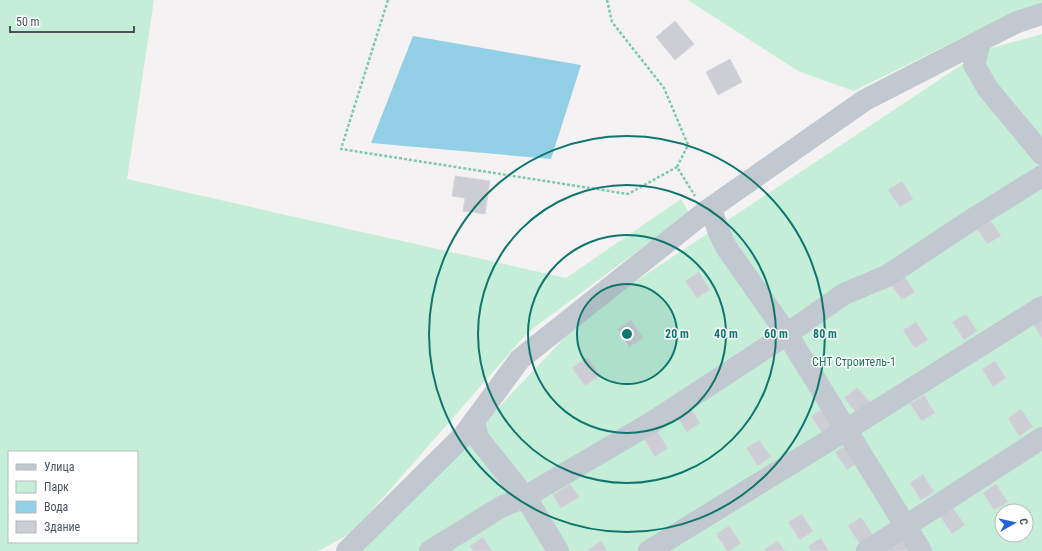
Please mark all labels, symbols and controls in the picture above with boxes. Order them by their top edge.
scale bar [10,8,134,34]
text: 50 m [16,15,40,29]
centre of rings [620,327,634,341]
text: 20 m [665,327,689,341]
text: 40 m [714,327,738,341]
text: 60 m [764,327,788,341]
text: 80 m [813,327,837,341]
park label: СНТ Строитель-1 [812,355,896,369]
legend [8,451,138,543]
text: Улица [44,460,75,474]
text: Парк [44,480,69,494]
text: Вода [44,500,69,514]
north arrow [994,503,1034,543]
text: С [1017,518,1030,526]
text: Здание [44,520,81,534]

